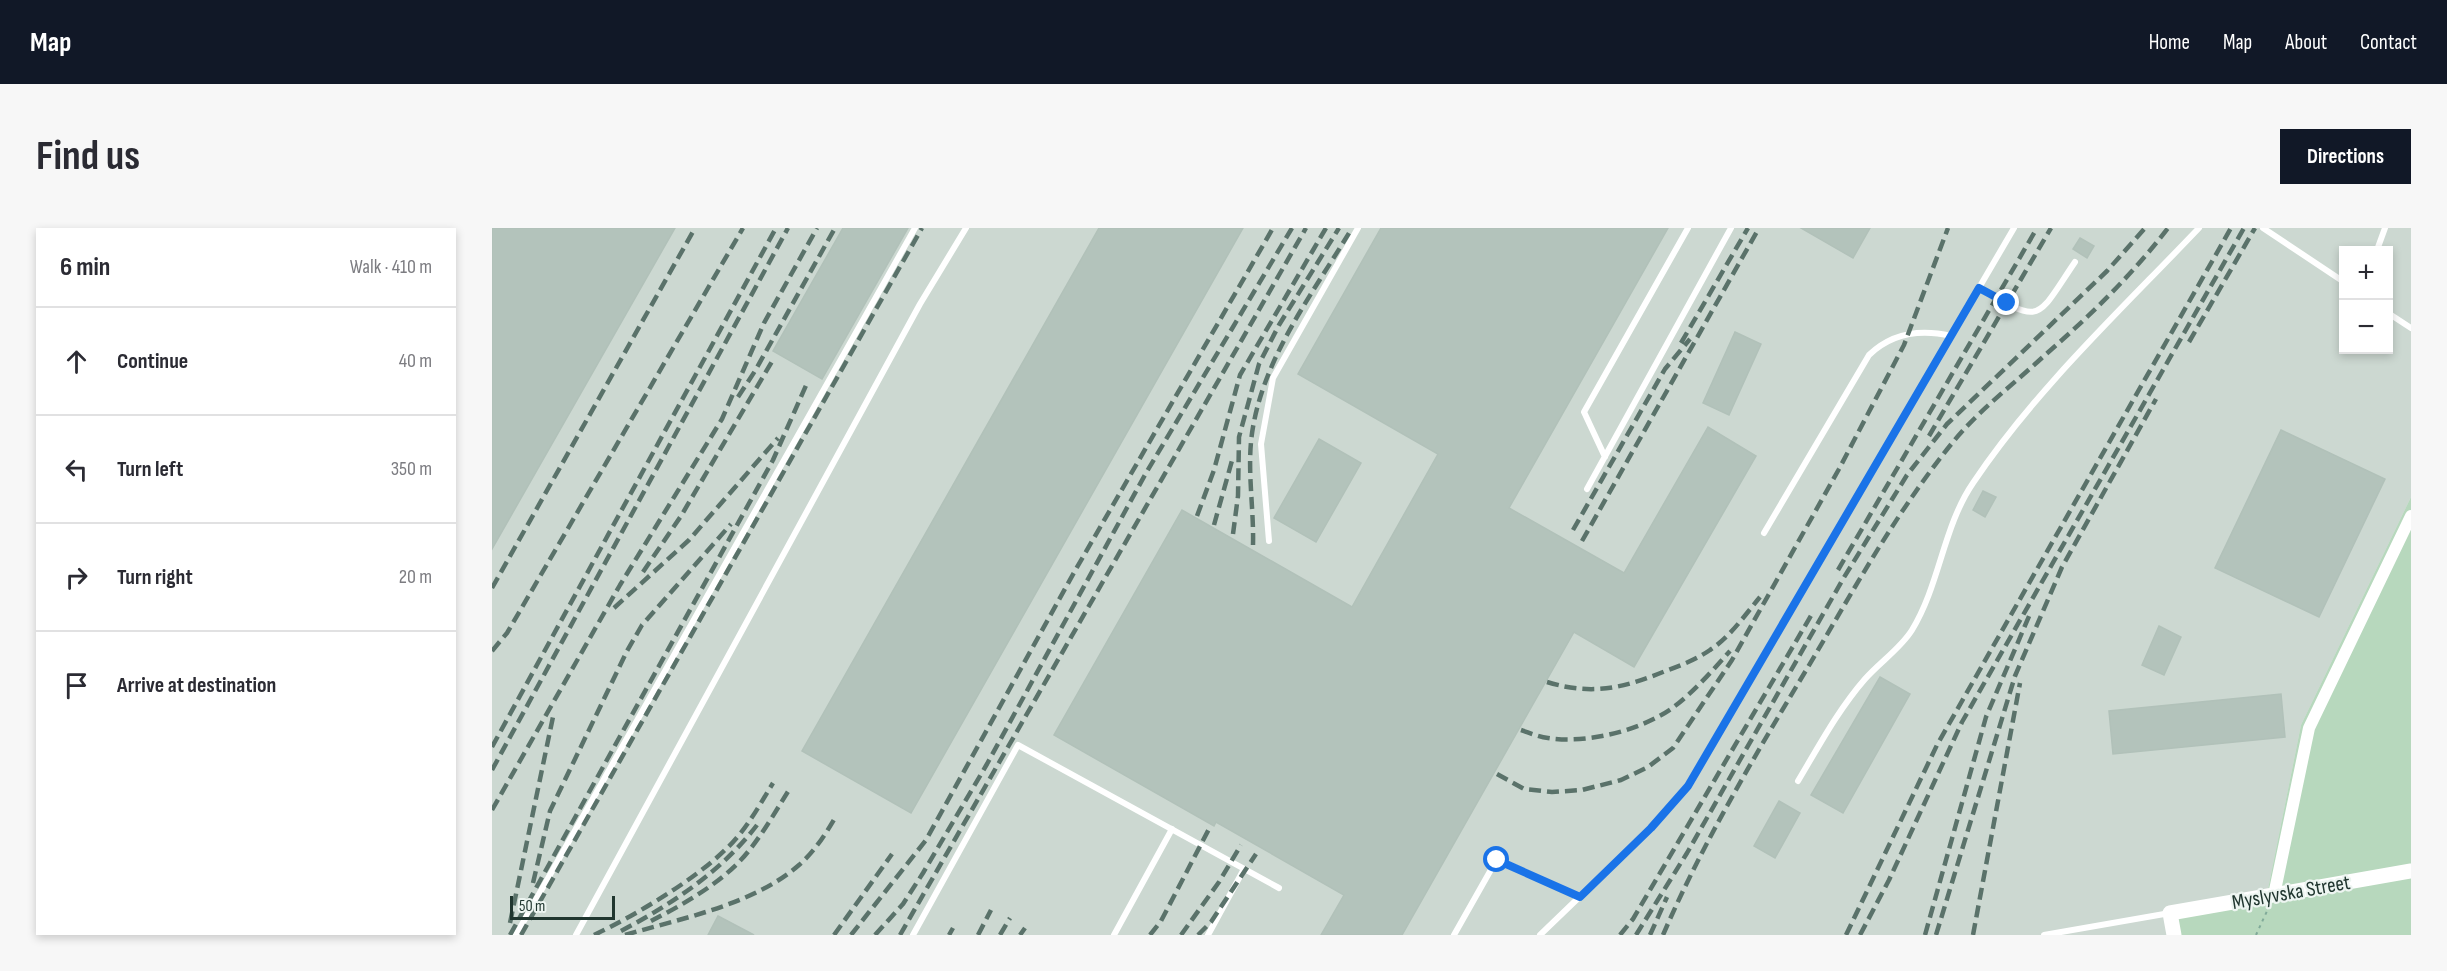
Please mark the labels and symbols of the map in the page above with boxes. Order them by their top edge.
route end [1993,289,2019,315]
route start [1483,846,1509,872]
street label: Myslyvska Street [2230,870,2352,915]
scale bar [510,893,615,920]

